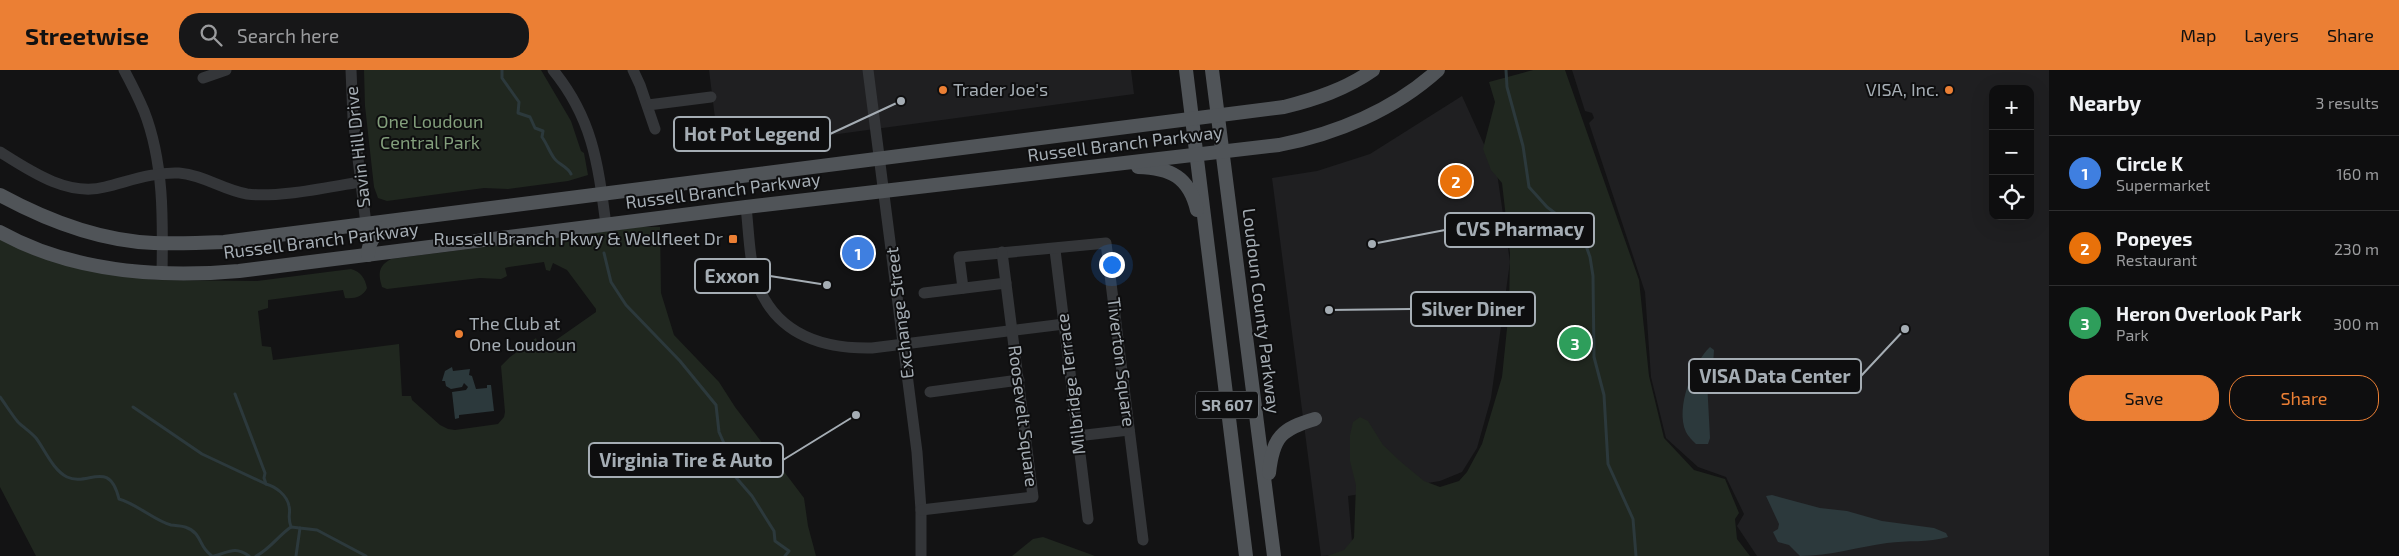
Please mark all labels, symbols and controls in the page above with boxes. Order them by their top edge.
search box [179,13,529,58]
text: Streetwise [25,21,149,50]
icon: search [197,21,225,49]
text: Search here [237,24,339,47]
text: Map [2180,24,2216,46]
text: Layers [2244,24,2299,46]
text: Share [2327,24,2374,46]
place label: Trader Joe's [953,78,1048,100]
place label: VISA, Inc. [1866,78,1939,100]
marker: Trader Joe's [937,84,949,96]
marker: VISA, Inc. [1943,84,1955,96]
street label: Savin Hill Drive [340,85,374,209]
map controls [1989,85,2034,220]
button: + [1989,85,2034,130]
text: Nearby [2069,90,2141,115]
text: 3 results [2316,93,2379,112]
park label: One Loudoun Central Park [376,110,484,153]
callout: Hot Pot Legend [674,117,830,151]
street label: Russell Branch Parkway [1026,120,1224,166]
text: Hot Pot Legend [684,122,820,145]
button: − [1989,130,2034,175]
text: Circle K [2116,152,2183,175]
pin: 2 [1440,162,1472,200]
text: 1 [2082,164,2088,183]
text: 160 m [2336,164,2379,183]
street label: Russell Branch Parkway [624,167,822,213]
button: locate [1989,175,2034,220]
text: Supermarket [2116,175,2210,194]
street label: Loudoun County Parkway [1238,207,1286,415]
callout: CVS Pharmacy [1445,213,1594,247]
street label: Russell Branch Parkway [222,217,420,263]
text: CVS Pharmacy [1456,217,1585,241]
place label: Russell Branch Pkwy & Wellfleet Dr [434,227,723,249]
text: Popeyes [2116,227,2192,250]
marker: Russell Branch Pkwy & Wellfleet Dr [727,233,739,245]
pin: 1 [842,234,874,272]
text: 2 [2080,239,2090,258]
text: 230 m [2334,239,2379,258]
street label: Exchange Street [880,246,918,380]
text: Restaurant [2116,250,2197,269]
your location [1099,252,1125,278]
callout: Exxon [695,259,770,293]
text: Exxon [705,264,759,287]
callout: Silver Diner [1411,292,1535,326]
street label: Tiverton Square [1103,296,1141,428]
text: Silver Diner [1421,297,1525,320]
text: Heron Overlook Park [2116,302,2302,325]
place label: The Club at One Loudoun [469,312,576,355]
street label: Milbridge Terrace [1050,312,1090,456]
text: 3 [2080,314,2090,333]
text: 300 m [2333,314,2379,333]
pin: 3 [1559,324,1591,362]
text: Park [2116,325,2149,344]
marker: The Club at One Loudoun [453,328,465,340]
street label: Roosevelt Square [1004,344,1044,488]
callout: VISA Data Center [1689,359,1861,393]
text: VISA Data Center [1699,364,1851,387]
button: Save [2069,375,2219,421]
button: Share [2229,375,2379,421]
road number: SR 607 [1196,392,1258,418]
callout: Virginia Tire & Auto [589,443,783,477]
text: Virginia Tire & Auto [599,448,773,471]

